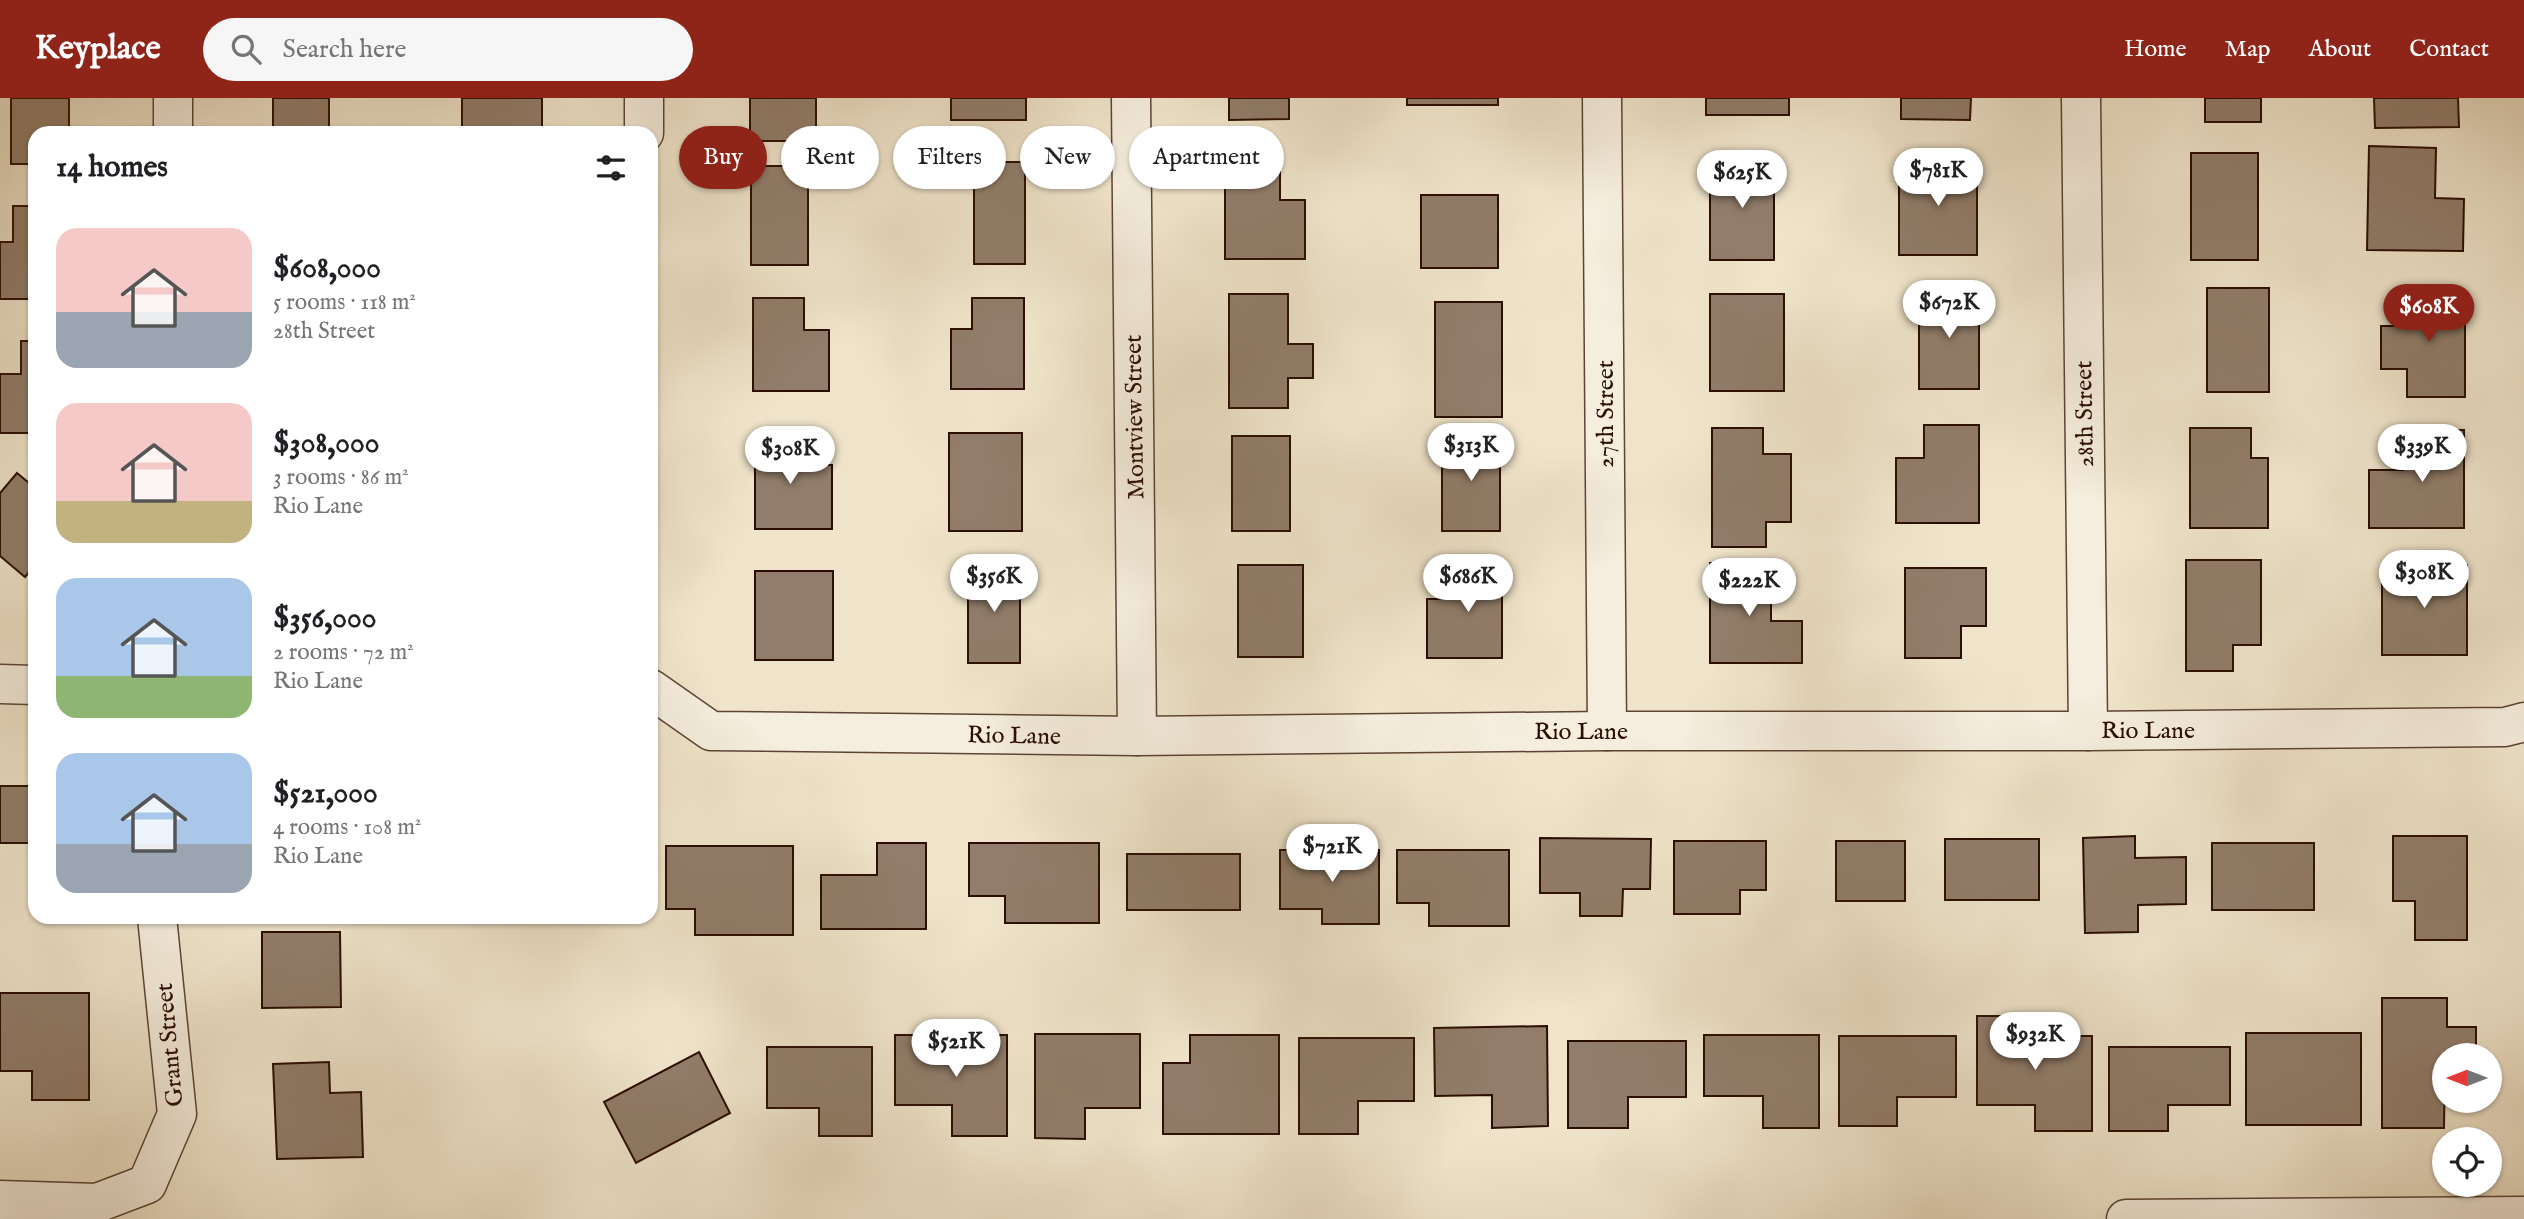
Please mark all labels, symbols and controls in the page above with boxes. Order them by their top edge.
search box [203,18,693,81]
text: Keyplace [35,28,161,70]
icon: search [227,30,265,68]
text: Search here [283,33,407,66]
text: Home [2124,34,2187,65]
text: Map [2225,34,2271,65]
text: About [2309,34,2371,65]
text: Contact [2409,34,2489,65]
chip: Buy [679,126,767,189]
chip: Rent [781,126,879,189]
chip: Filters [893,126,1006,189]
chip: New [1020,126,1115,189]
chip: Apartment [1129,126,1284,189]
pin: $781K [1889,148,1987,208]
text: 14 homes [56,149,168,187]
icon: filters [592,149,630,187]
pin: $625K [1693,150,1791,210]
text: $781K [1909,156,1967,185]
text: $625K [1713,158,1771,187]
text: $608,000 [273,250,381,288]
icon: home [112,256,196,340]
pin: $672K [1900,280,1998,340]
pin: $608K [2380,285,2478,344]
text: 5 rooms · 118 m² [273,288,416,317]
text: $672K [1919,288,1979,317]
text: $608K [2399,292,2459,321]
text: 28th Street [273,317,375,346]
street label: Montview Street [1119,334,1152,500]
street label: 27th Street [1591,360,1622,468]
street label: 28th Street [2069,360,2102,468]
pin: $313K [1422,424,1520,483]
pin: $339K [2373,424,2471,484]
text: $308,000 [273,425,380,463]
pin: $308K [741,426,839,486]
icon: home [112,431,196,515]
text: $313K [1443,431,1499,460]
text: $339K [2394,432,2450,461]
text: $308K [761,434,819,463]
text: 3 rooms · 86 m² [273,463,409,492]
text: Rio Lane [273,492,363,521]
pin: $308K [2375,550,2473,610]
pin: $356K [945,554,1043,614]
pin: $686K [1419,554,1517,614]
text: $308K [2395,558,2453,587]
pin: $222K [1700,559,1798,618]
text: $356K [966,562,1022,591]
text: $686K [1439,562,1497,591]
text: $222K [1718,566,1780,595]
text: $356,000 [273,600,376,638]
icon: home [112,606,196,690]
text: 2 rooms · 72 m² [273,638,414,667]
text: Rio Lane [273,667,363,696]
street label: Rio Lane [2101,716,2195,747]
street label: Rio Lane [1534,717,1628,748]
street label: Rio Lane [967,720,1061,753]
text: $521,000 [273,775,378,813]
icon: home [112,781,196,865]
text: 4 rooms · 108 m² [273,813,421,842]
pin: $721K [1283,824,1381,884]
text: $721K [1302,832,1362,861]
text: Rio Lane [273,842,363,871]
street label: Grant Street [150,982,191,1108]
pin: $932K [1986,1012,2084,1072]
pin: $521K [907,1020,1005,1079]
text: $932K [2006,1020,2064,1049]
text: $521K [928,1027,984,1056]
north arrow [2432,1043,2502,1113]
map controls [2432,1043,2502,1197]
button: locate [2432,1127,2502,1197]

